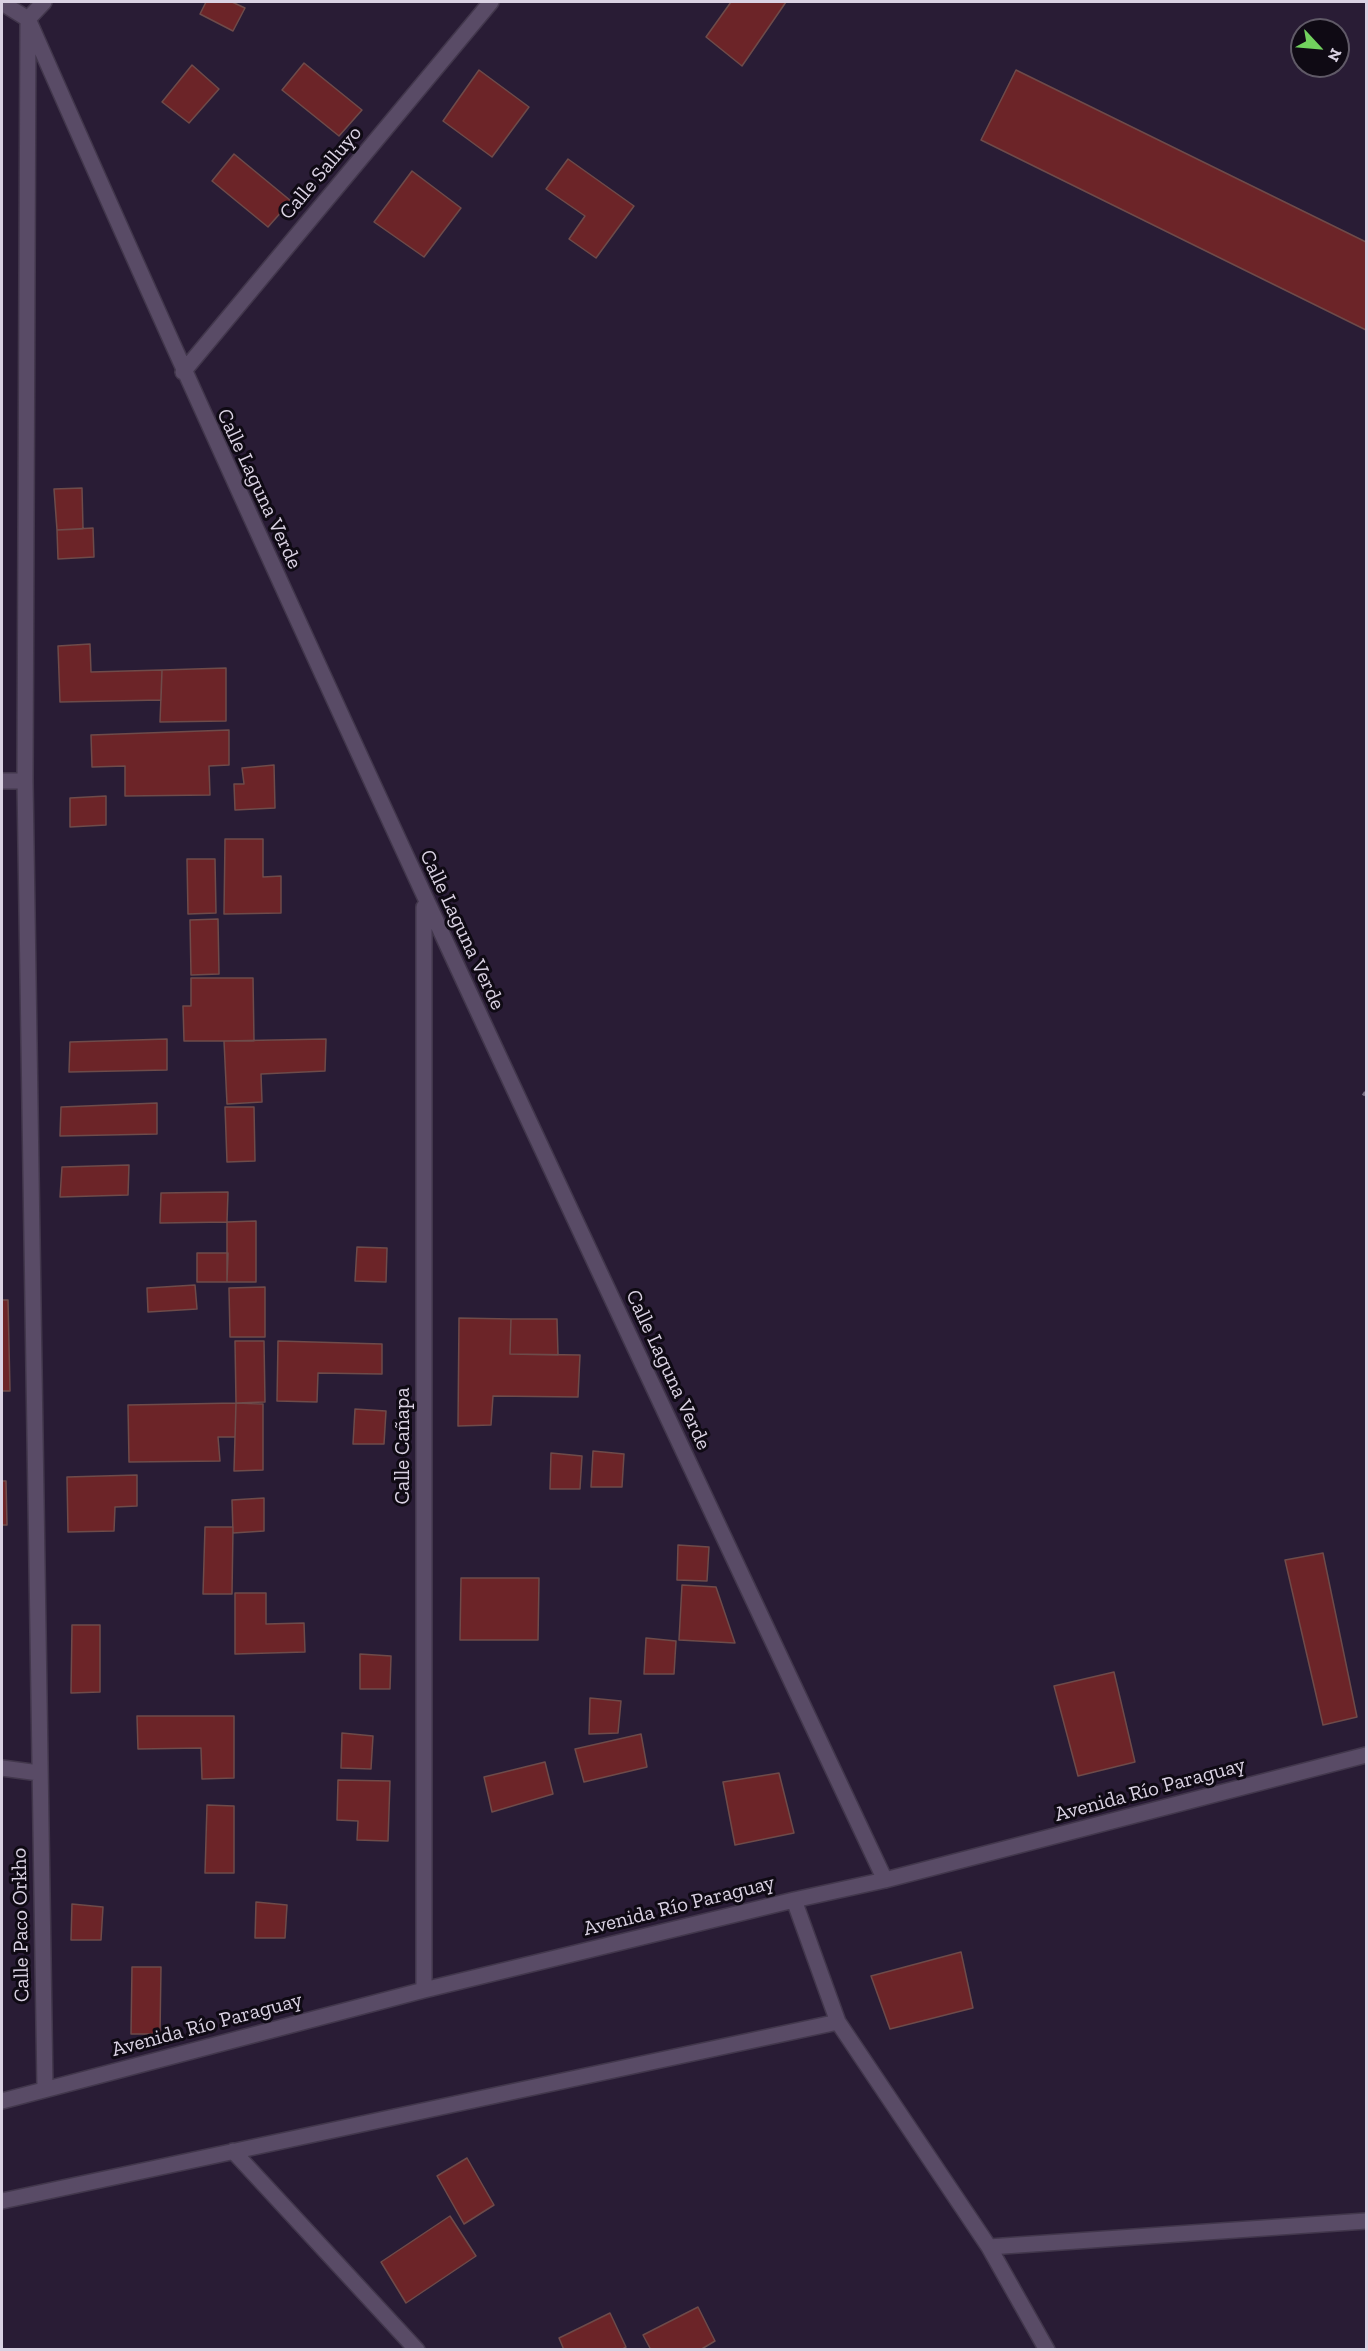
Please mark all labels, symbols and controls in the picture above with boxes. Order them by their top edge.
north arrow [1290,18,1350,78]
text: N [1324,46,1346,65]
street label: Calle Salluyo [274,121,368,225]
street label: Calle Laguna Verde [211,405,307,573]
street label: Calle Laguna Verde [414,846,510,1014]
street label: Calle Laguna Verde [620,1286,716,1454]
street label: Calle Cañapa [390,1387,416,1505]
street label: Avenida Río Paraguay [1052,1752,1248,1828]
street label: Calle Paco Orkho [7,1848,35,2002]
street label: Avenida Río Paraguay [581,1870,777,1942]
street label: Avenida Río Paraguay [109,1987,305,2063]

